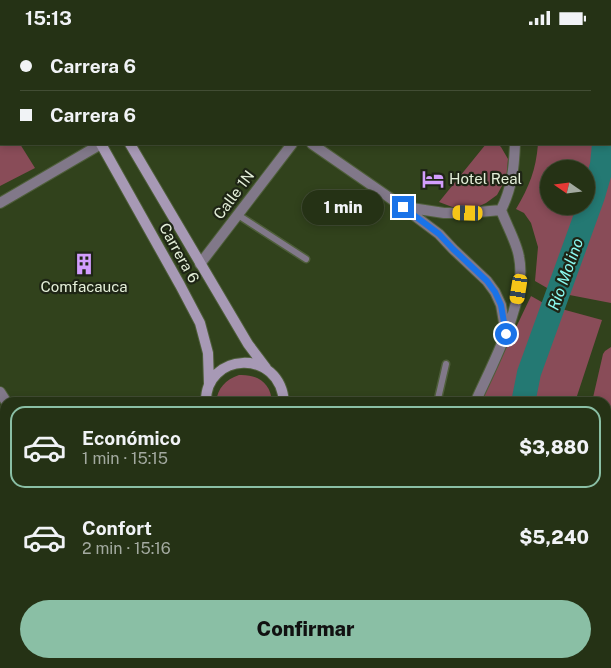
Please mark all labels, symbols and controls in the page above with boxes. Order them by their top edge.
text: 15:13 [25,7,72,29]
text: Carrera 6 [50,55,136,77]
text: Carrera 6 [50,104,136,126]
north arrow [540,160,595,215]
map controls [540,160,595,215]
hotel icon: Hotel Real [420,166,446,192]
street label: Calle 1N [210,167,257,222]
place label: Hotel Real [449,170,522,187]
callout: 1 min [303,189,386,225]
route end [392,196,414,218]
text: 1 min [323,198,363,217]
car [452,205,483,221]
street label: Carrera 6 [156,220,203,286]
water label: Río Molino [544,235,587,313]
building icon: Comfacauca [71,251,97,277]
car [509,273,528,305]
place label: Comfacauca [40,278,128,295]
route start [495,323,517,345]
icon: car [22,425,67,470]
text: Económico [82,427,181,449]
text: $3,880 [519,436,589,458]
text: 1 min · 15:15 [82,449,168,468]
icon: car [22,515,67,560]
text: Confort [82,517,152,539]
text: $5,240 [519,526,589,548]
text: 2 min · 15:16 [82,539,171,558]
button: Confirmar [20,600,591,658]

